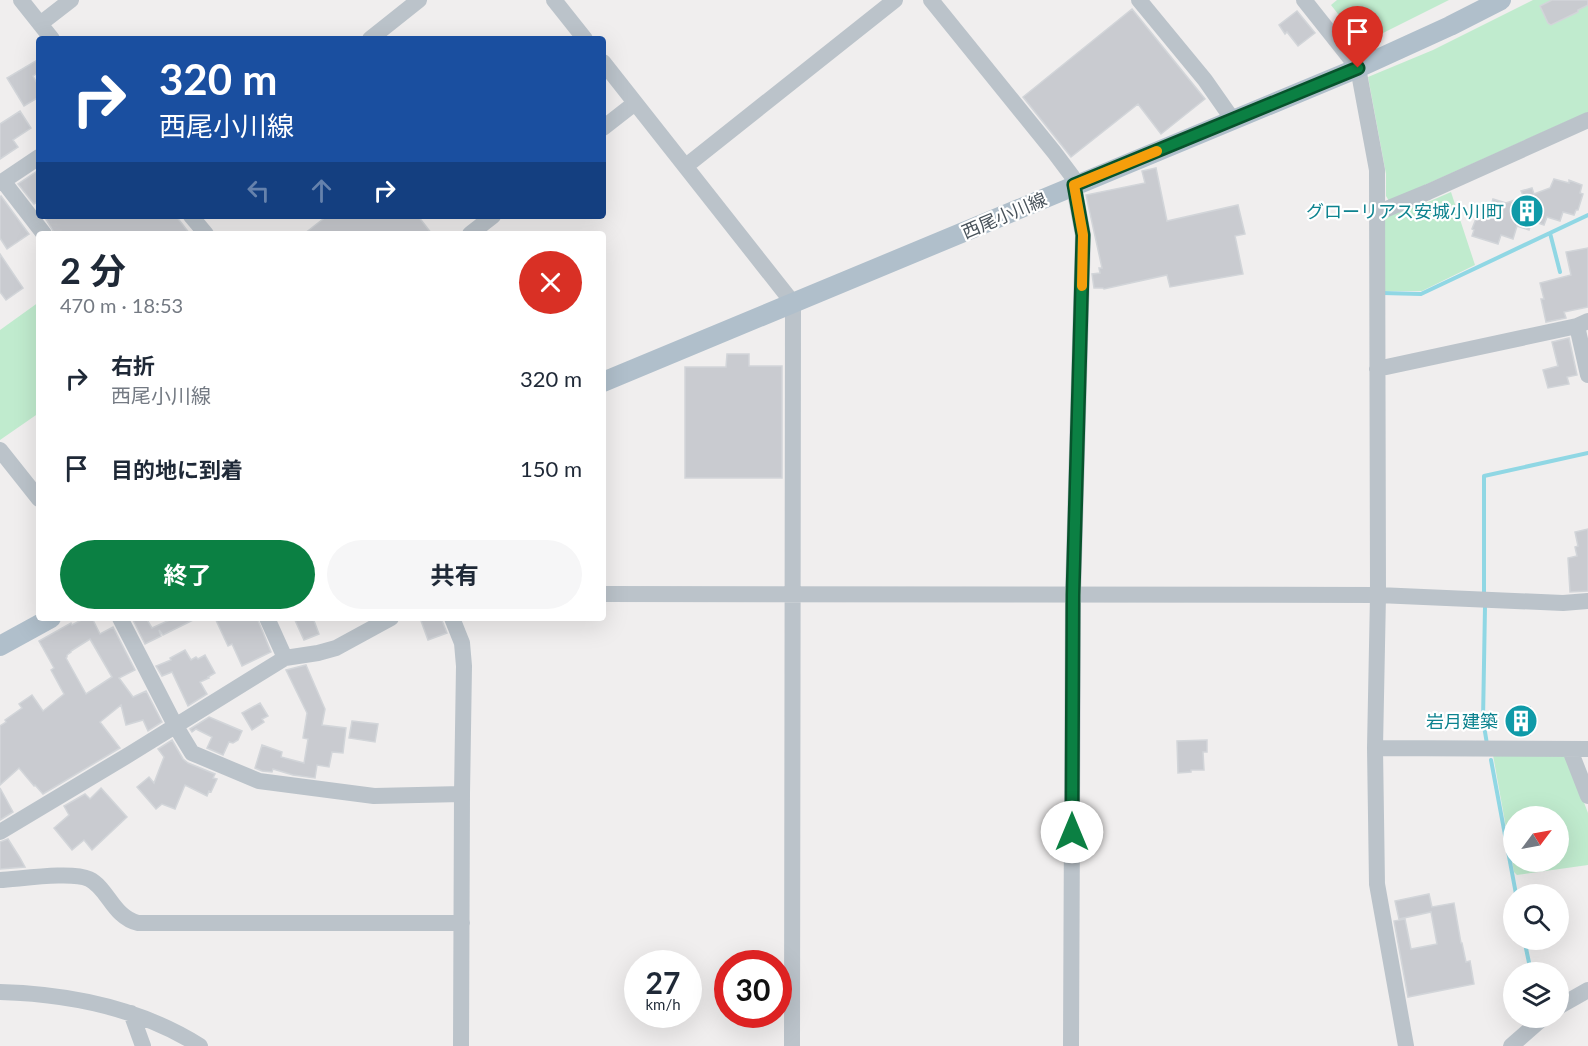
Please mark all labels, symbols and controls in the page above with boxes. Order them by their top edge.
pin [1332,6,1383,68]
icon: arrive [1341,15,1374,48]
text: 320 m [159,54,277,104]
icon: right [60,60,138,138]
text: 西尾小川線 [159,109,294,142]
icon: left [242,174,275,207]
icon: ahead [305,174,338,207]
icon: right [368,174,401,207]
street label: 西尾小川線 [958,187,1050,243]
building icon: グローリアス安城小川町 [1509,193,1545,229]
place label: グローリアス安城小川町 [1306,200,1504,222]
text: 2 分 [60,248,126,292]
button: close [519,251,582,314]
text: 470 m · 18:53 [60,293,183,317]
text: 右折 [111,352,155,379]
icon: right [60,362,93,395]
text: 320 m [520,365,582,392]
text: 西尾小川線 [111,383,211,407]
icon: arrive [60,452,93,485]
text: 150 m [520,455,582,482]
text: 目的地に到着 [111,456,243,483]
button: 終了 [60,540,315,609]
button: 共有 [327,540,582,609]
building icon: 岩月建築 [1503,703,1539,739]
place label: 岩月建築 [1426,710,1498,732]
position arrow [1040,800,1104,864]
north arrow [1503,806,1569,872]
map controls [1503,806,1569,1028]
button: search [1503,884,1569,950]
speed limit sign: 30 [714,950,792,1028]
button: layers [1503,962,1569,1028]
text: 27 [646,964,680,1000]
text: km/h [645,995,681,1013]

